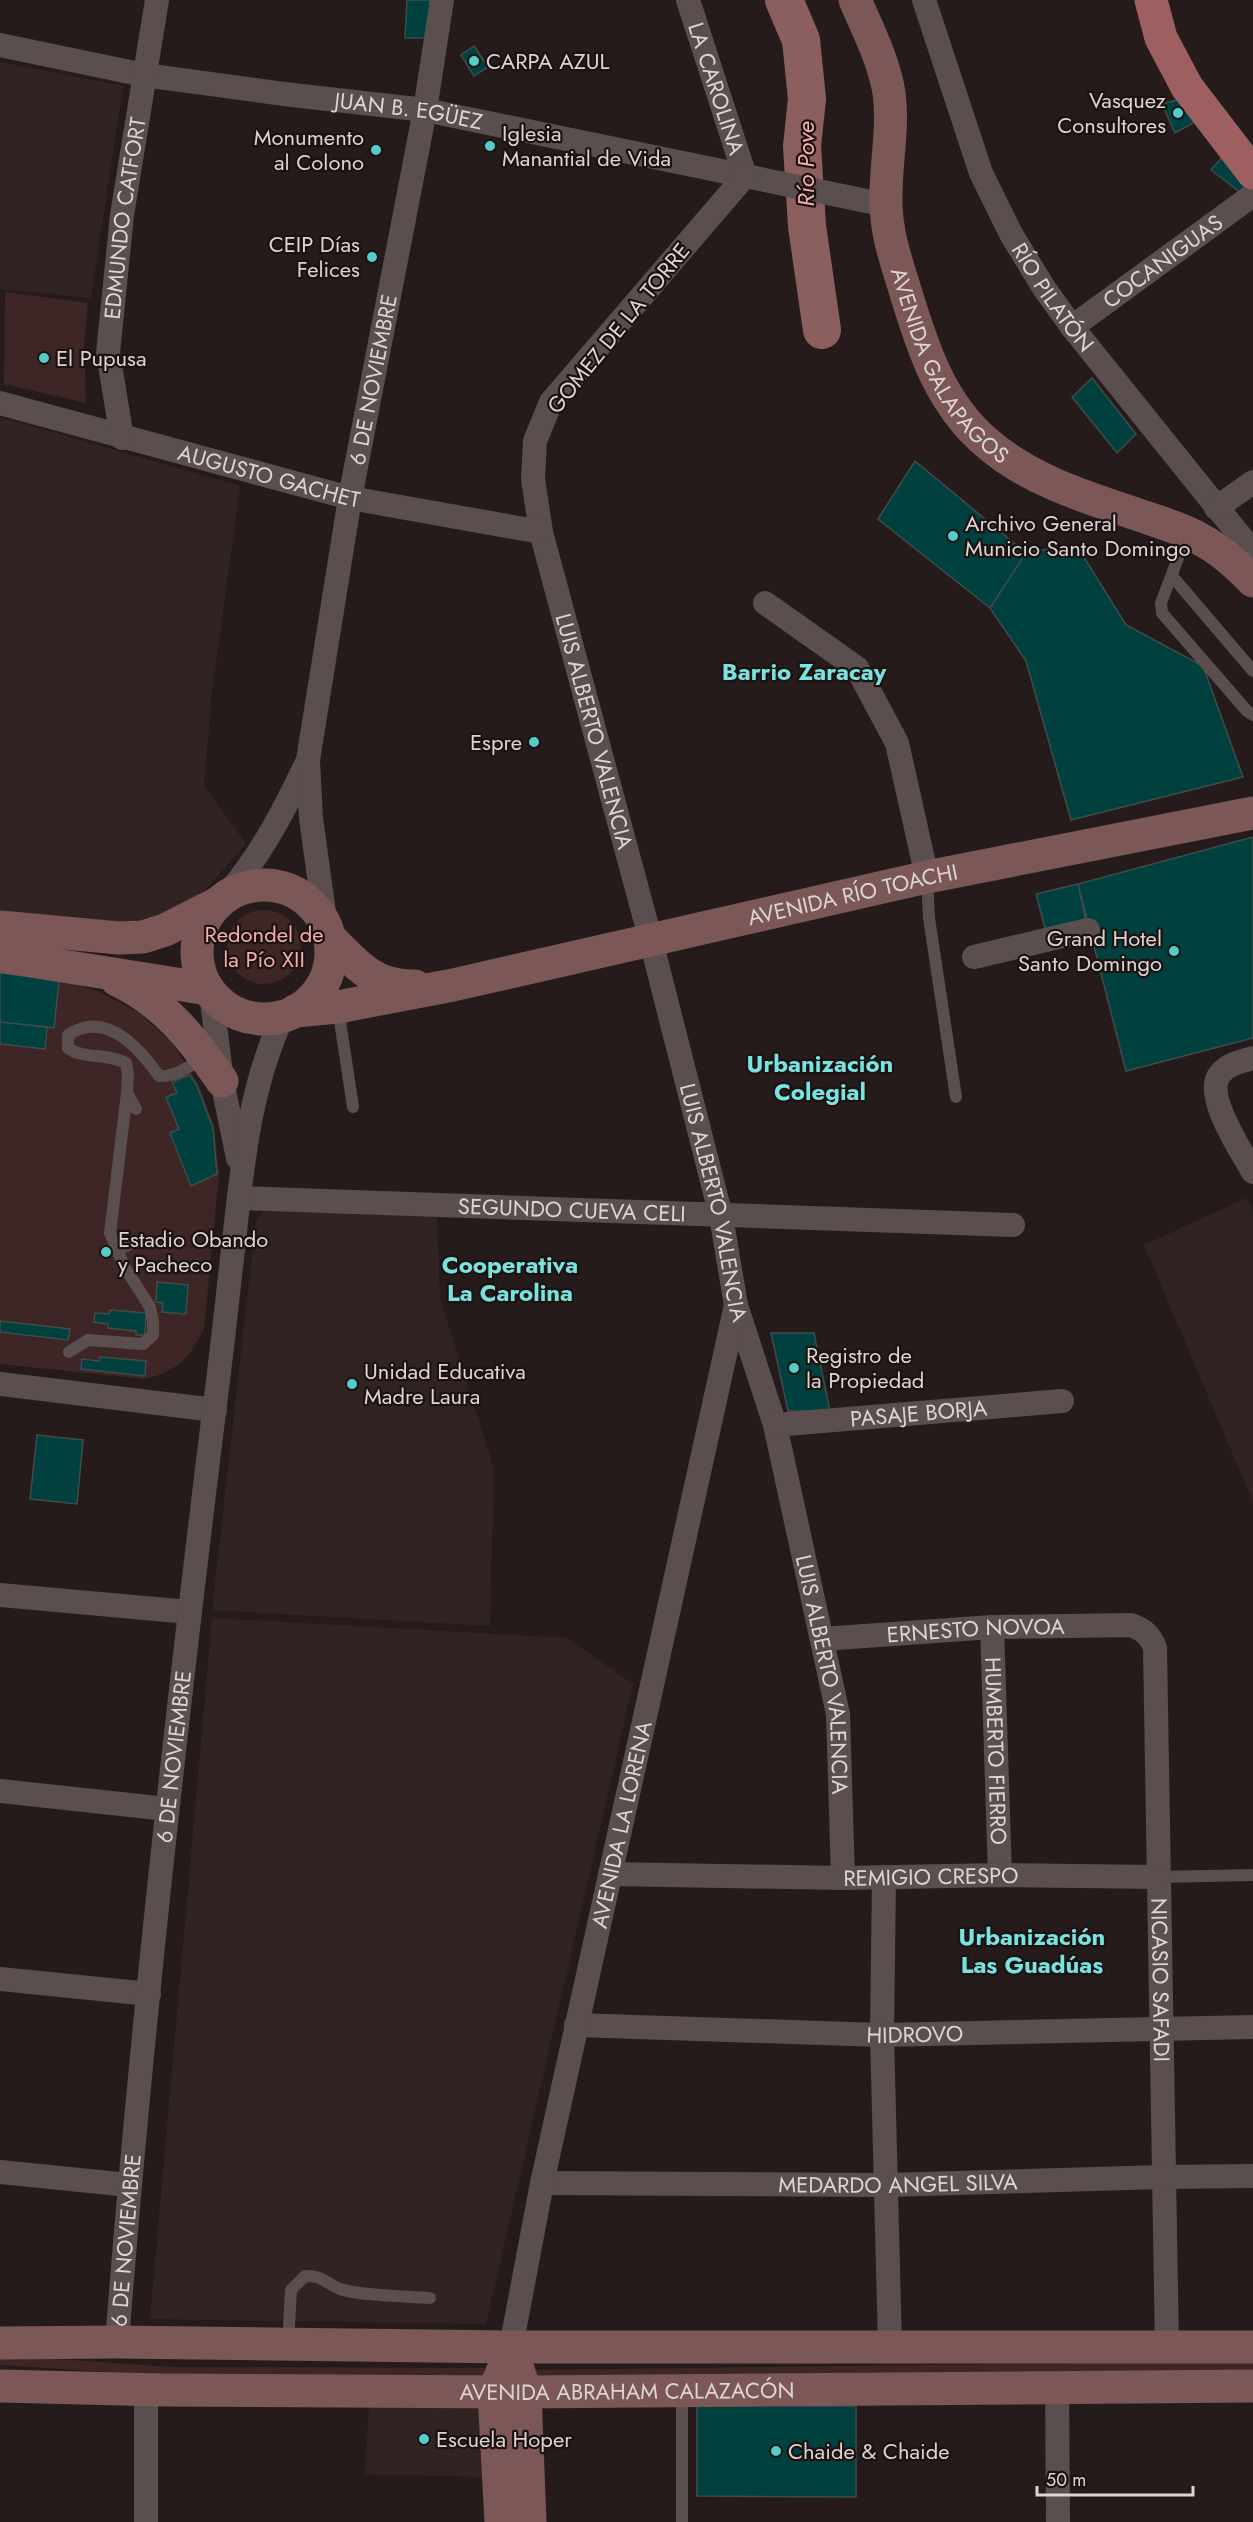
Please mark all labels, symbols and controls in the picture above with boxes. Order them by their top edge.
street label: LA CAROLINA [680,18,753,159]
place label: CARPA AZUL [486,45,609,77]
marker: CARPA AZUL [467,54,481,68]
street label: JUAN B. EGÜEZ [330,83,485,137]
place label: Vasquez Consultores [1057,84,1166,141]
marker: Vasquez Consultores [1171,106,1185,120]
street label: EDMUNDO CATFORT [96,114,154,321]
place label: Iglesia Manantial de Vida [502,117,671,174]
place label: Monumento al Colono [254,121,364,178]
water label: Río Pove [788,121,823,207]
marker: Iglesia Manantial de Vida [483,139,497,153]
marker: Monumento al Colono [369,143,383,157]
street label: COCANIGUAS [1096,206,1229,316]
place label: CEIP Días Felices [269,228,360,285]
street label: GOMEZ DE LA TORRE [539,236,697,420]
street label: RÍO PILATÓN [1004,237,1102,359]
marker: CEIP Días Felices [365,250,379,264]
street label: AVENIDA GALAPAGOS [883,263,1016,471]
street label: 6 DE NOVIEMBRE [341,291,405,468]
place label: El Pupusa [56,342,146,374]
marker: El Pupusa [37,351,51,365]
street label: AUGUSTO GACHET [174,436,364,516]
place label: Archivo General Municio Santo Domingo [965,507,1191,564]
marker: Archivo General Municio Santo Domingo [946,529,960,543]
street label: LUIS ALBERTO VALENCIA [548,610,642,853]
district label: Barrio Zaracay [722,654,887,689]
place label: Espre [470,726,522,758]
marker: Espre [527,735,541,749]
street label: AVENIDA RÍO TOACHI [744,855,960,933]
park label: Redondel de la Pío XII [204,918,324,975]
place label: Grand Hotel Santo Domingo [1018,922,1162,979]
marker: Grand Hotel Santo Domingo [1167,944,1181,958]
district label: Urbanización Colegial [747,1046,893,1109]
street label: LUIS ALBERTO VALENCIA [672,1080,756,1326]
street label: SEGUNDO CUEVA CELI [457,1190,686,1230]
place label: Estadio Obando y Pacheco [118,1223,268,1280]
marker: Estadio Obando y Pacheco [99,1245,113,1259]
district label: Cooperativa La Carolina [442,1247,578,1310]
place label: Registro de la Propiedad [806,1339,924,1396]
place label: Unidad Educativa Madre Laura [364,1355,526,1412]
marker: Registro de la Propiedad [787,1361,801,1375]
marker: Unidad Educativa Madre Laura [345,1377,359,1391]
street label: PASAJE BORJA [849,1391,989,1435]
street label: LUIS ALBERTO VALENCIA [788,1552,856,1795]
street label: ERNESTO NOVOA [886,1610,1065,1650]
street label: HUMBERTO FIERRO [977,1657,1015,1845]
street label: 6 DE NOVIEMBRE [148,1669,199,1845]
street label: AVENIDA LA LORENA [583,1718,660,1931]
street label: REMIGIO CRESPO [843,1859,1019,1894]
street label: NICASIO SAFADI [1143,1898,1178,2062]
district label: Urbanización Las Guadúas [959,1919,1105,1982]
street label: HIDROVO [866,2017,964,2051]
street label: 6 DE NOVIEMBRE [102,2153,149,2328]
street label: MEDARDO ANGEL SILVA [778,2165,1019,2201]
street label: AVENIDA ABRAHAM CALAZACÓN [459,2374,795,2408]
place label: Escuela Hoper [436,2423,572,2455]
marker: Escuela Hoper [417,2432,431,2446]
place label: Chaide & Chaide [788,2435,950,2467]
marker: Chaide & Chaide [769,2444,783,2458]
scale bar [1037,2459,1193,2497]
text: 50 m [1046,2467,1086,2493]

